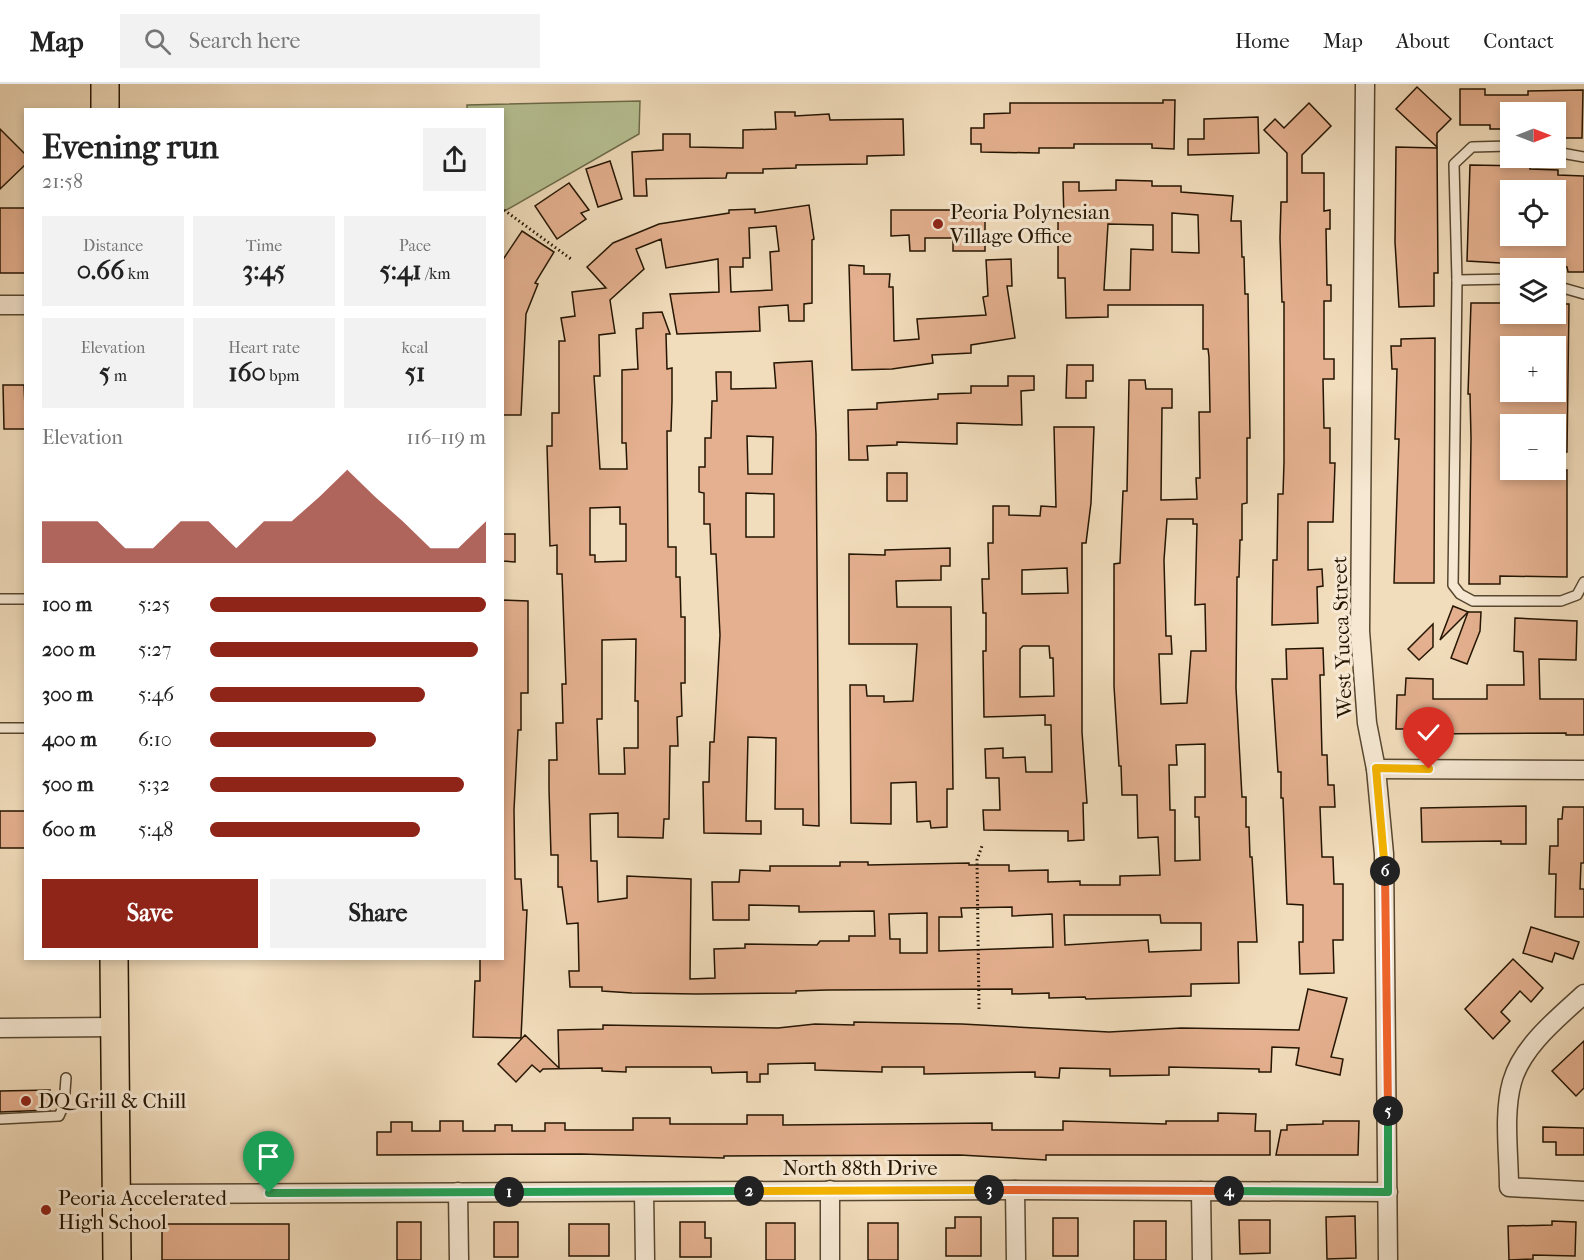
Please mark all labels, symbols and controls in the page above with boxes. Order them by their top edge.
search box [120,14,540,68]
text: Map [30,25,84,58]
icon: search [141,25,174,58]
text: Search here [189,28,300,54]
text: Home [1235,29,1290,53]
text: Map [1323,29,1363,53]
text: About [1396,29,1450,53]
text: Contact [1483,29,1554,53]
north arrow [1500,102,1566,168]
map controls [1500,102,1566,480]
text: Evening run [42,128,219,167]
button: share [423,128,486,191]
text: 21:58 [42,170,83,193]
button: locate [1500,180,1566,246]
place label: Peoria Polynesian Village Office [949,200,1110,248]
marker: Peoria Polynesian Village Office [931,217,945,231]
text: Distance [83,236,143,255]
text: Time [246,236,282,255]
text: Pace [399,236,431,255]
text: 0.66 [77,255,124,286]
text: 3:45 [243,255,285,286]
text: 5:41 [379,255,422,286]
button: layers [1500,258,1566,324]
text: km [124,264,149,283]
text: /km [422,264,451,283]
button: + [1500,336,1566,402]
text: Elevation [81,338,145,357]
text: Heart rate [228,338,300,357]
text: kcal [402,338,428,357]
text: 5 [99,357,110,388]
text: 160 [228,357,266,388]
text: 51 [405,357,425,388]
text: m [110,366,127,385]
text: bpm [266,366,300,385]
button: − [1500,414,1566,480]
text: Elevation [42,426,123,449]
text: 116–119 m [407,426,486,449]
street label: West Yucca Street [1327,555,1357,719]
text: 100 m [42,593,92,616]
text: 5:25 [138,593,170,616]
text: 200 m [42,638,95,661]
text: 5:27 [138,638,171,661]
text: 300 m [42,683,93,706]
text: 5:46 [138,683,174,706]
pin [1403,707,1454,769]
icon: check [1412,716,1445,749]
text: 400 m [42,728,97,751]
text: 6:10 [138,728,172,751]
text: 500 m [42,773,94,796]
text: 5:32 [138,773,170,796]
text: 600 m [42,818,96,841]
text: 5:48 [138,818,173,841]
pin: 6 [1370,856,1400,886]
text: 6 [1381,861,1389,880]
button: Save [42,879,258,948]
button: Share [270,879,486,948]
place label: DQ Grill & Chill [38,1089,187,1113]
marker: DQ Grill & Chill [19,1094,33,1108]
pin: 5 [1373,1096,1403,1126]
text: 5 [1385,1101,1391,1120]
pin [243,1131,294,1193]
icon: arrive [252,1140,285,1173]
street label: North 88th Drive [782,1156,938,1180]
pin: 3 [974,1175,1004,1205]
pin: 2 [734,1176,764,1206]
pin: 4 [1214,1176,1244,1206]
pin: 1 [494,1177,524,1207]
text: 3 [986,1180,992,1199]
text: 2 [745,1181,753,1200]
text: 4 [1224,1181,1234,1200]
text: 1 [506,1182,512,1201]
place label: Peoria Accelerated High School [58,1186,227,1234]
marker: Peoria Accelerated High School [39,1203,53,1217]

